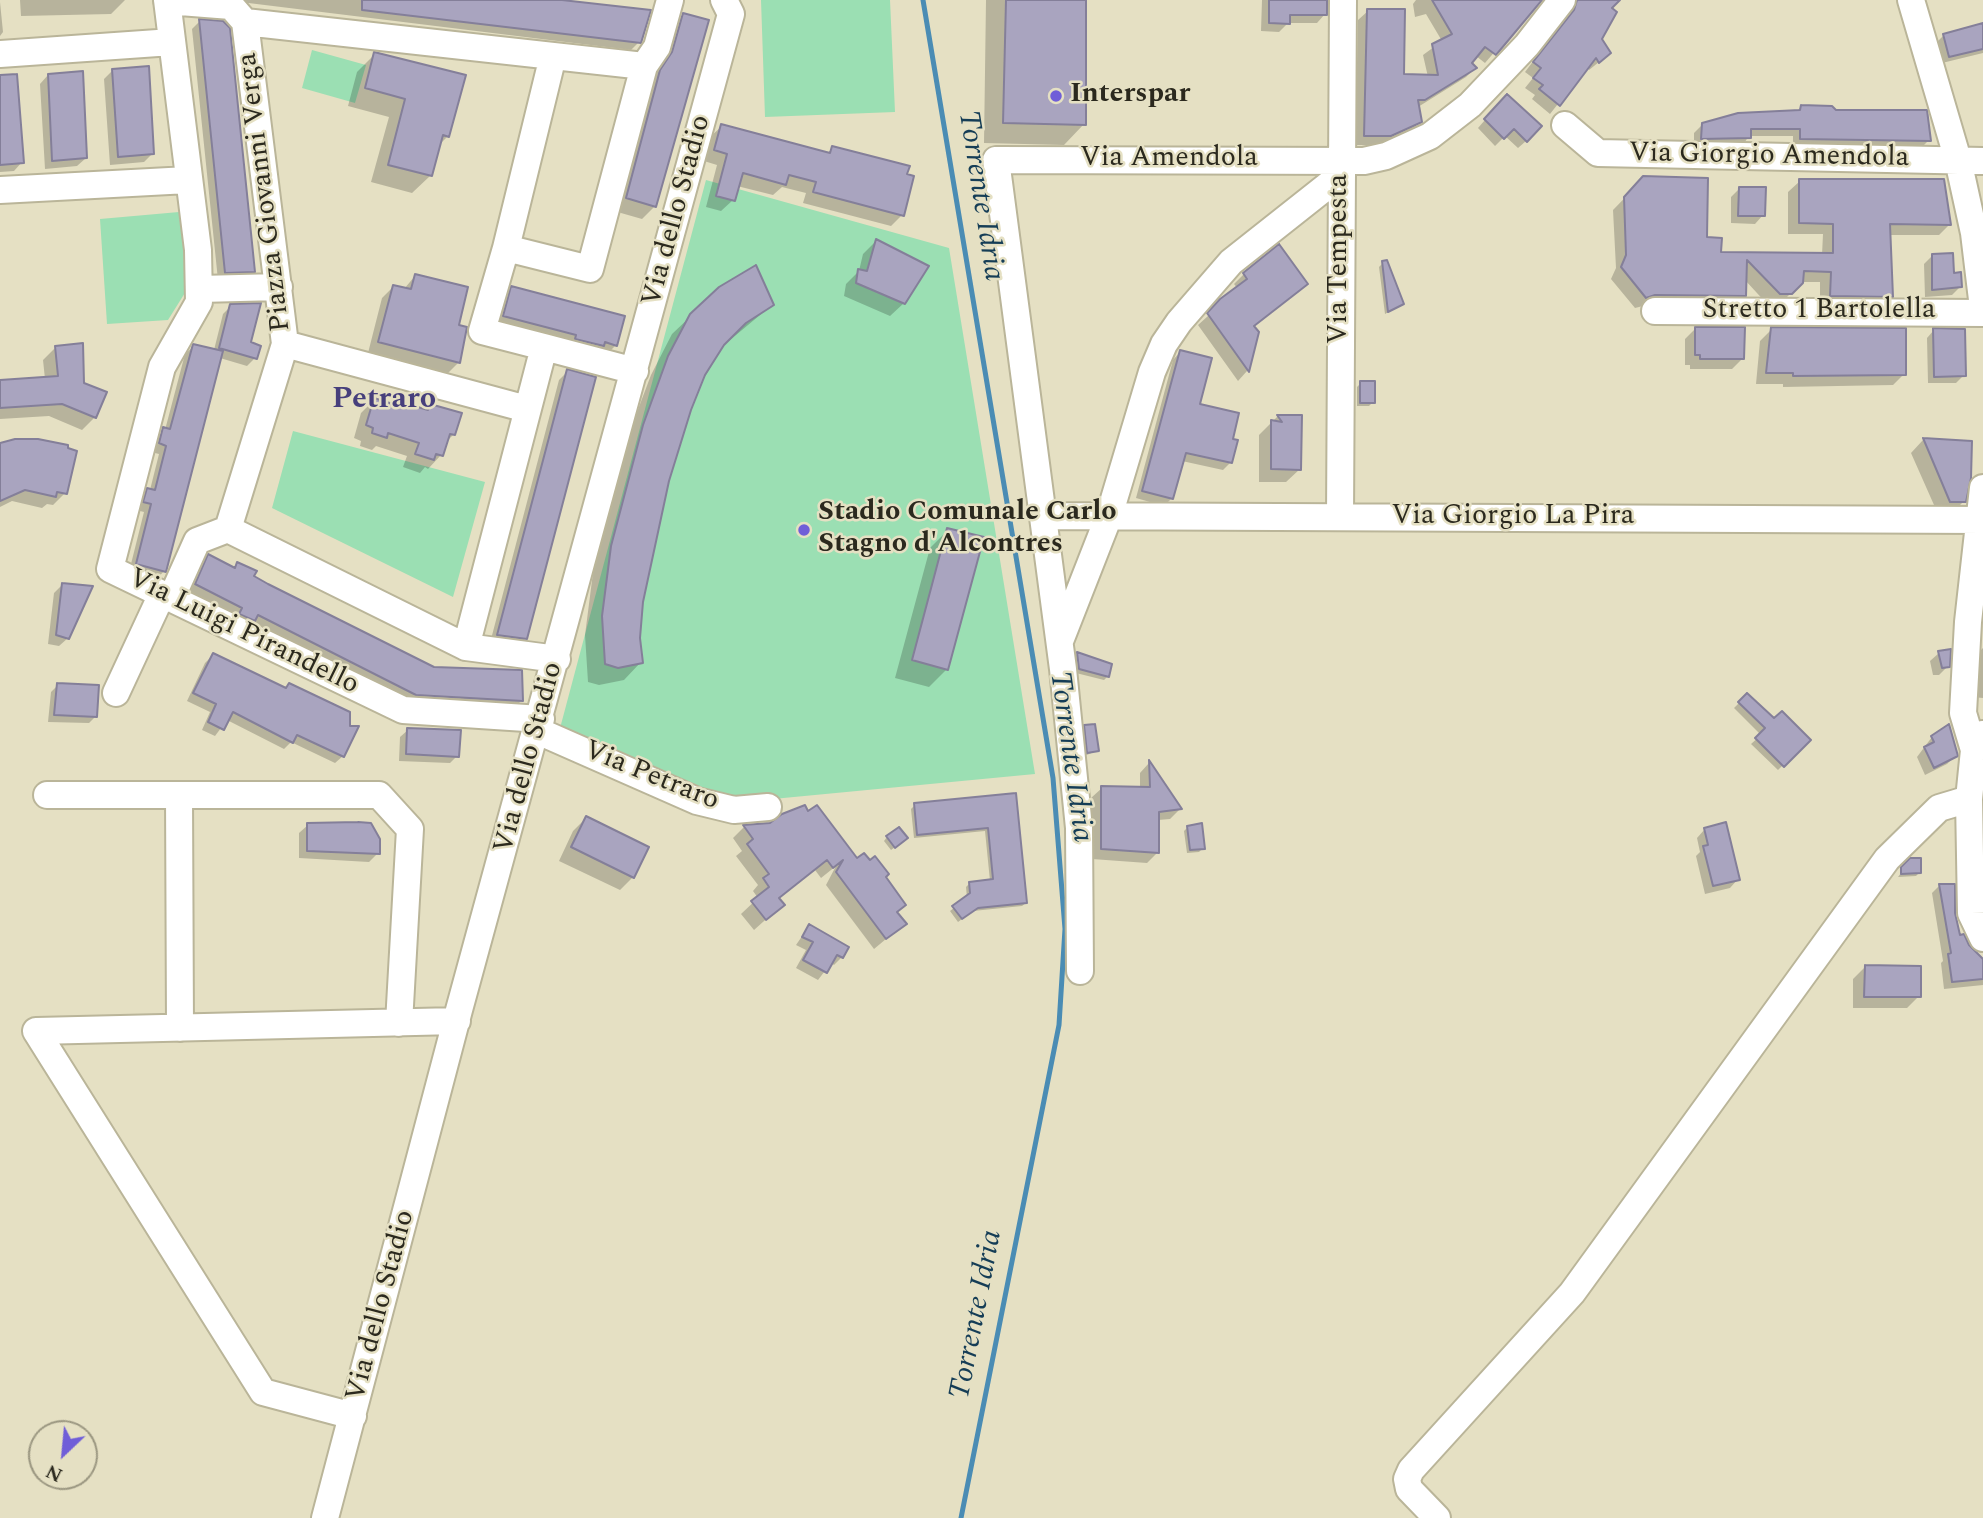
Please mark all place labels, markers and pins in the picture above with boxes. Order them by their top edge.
place label: Interspar [1070,79,1190,113]
marker: Interspar [1048,88,1064,104]
place label: Stadio Comunale Carlo Stagno d'Alcontres [818,497,1117,563]
marker: Stadio Comunale Carlo Stagno d'Alcontres [796,522,812,538]

